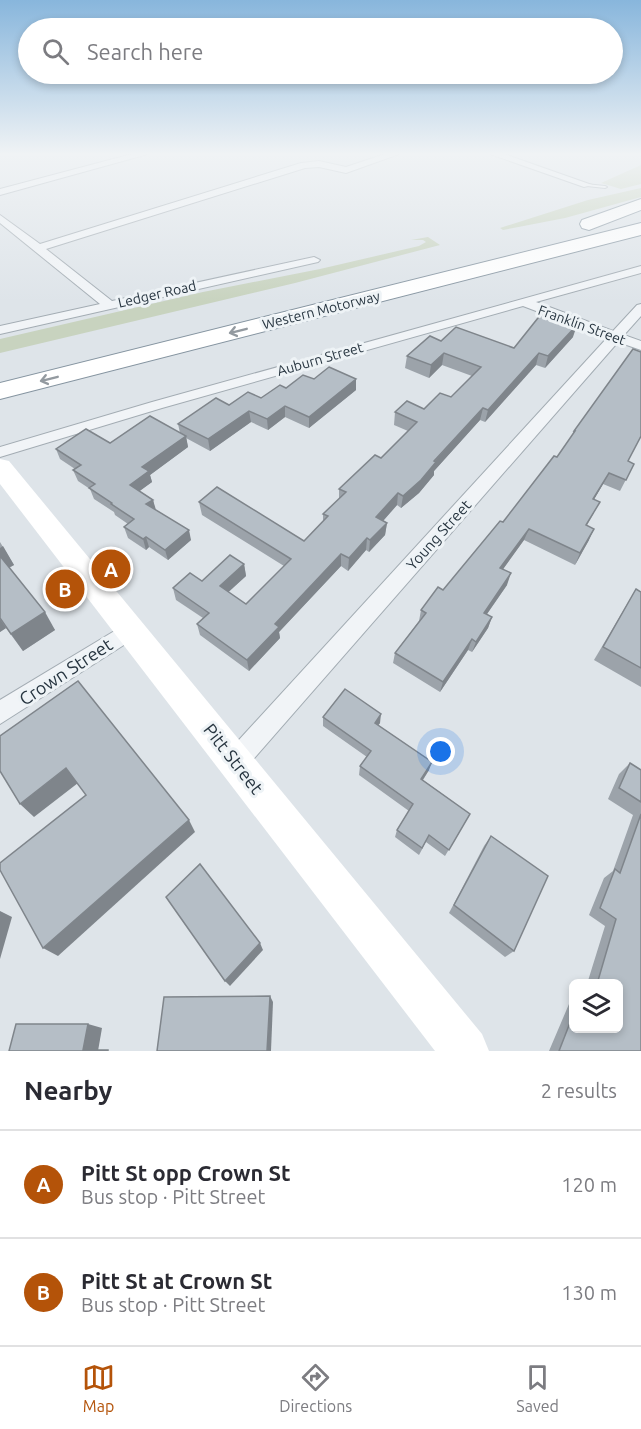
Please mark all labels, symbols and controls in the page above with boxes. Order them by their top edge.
search box [18,18,623,84]
icon: search [39,35,72,68]
text: Search here [87,39,203,64]
street label: Ledger Road [116,277,198,311]
street label: Western Motorway [261,288,382,332]
street label: Franklin Street [536,302,628,348]
one-way arrow [229,326,248,337]
street label: Auburn Street [275,339,365,379]
one-way arrow [40,373,59,385]
street label: Young Street [403,496,474,573]
pin: A [92,546,130,592]
pin: B [46,566,84,612]
street label: Crown Street [15,634,116,709]
street label: Pitt Street [200,719,267,798]
your location [426,737,455,766]
map controls [569,979,623,1033]
button: layers [569,979,623,1033]
text: Nearby [24,1076,112,1105]
text: 2 results [541,1079,617,1102]
text: Pitt St opp Crown St [81,1160,290,1185]
text: A [36,1173,51,1196]
text: 120 m [561,1173,617,1196]
text: Bus stop · Pitt Street [81,1185,265,1208]
text: Pitt St at Crown St [81,1268,272,1293]
text: B [37,1281,50,1304]
text: 130 m [561,1281,617,1304]
text: Bus stop · Pitt Street [81,1293,265,1316]
tab: Map [82,1361,115,1415]
tab: Directions [279,1361,352,1415]
tab: Saved [516,1361,559,1415]

